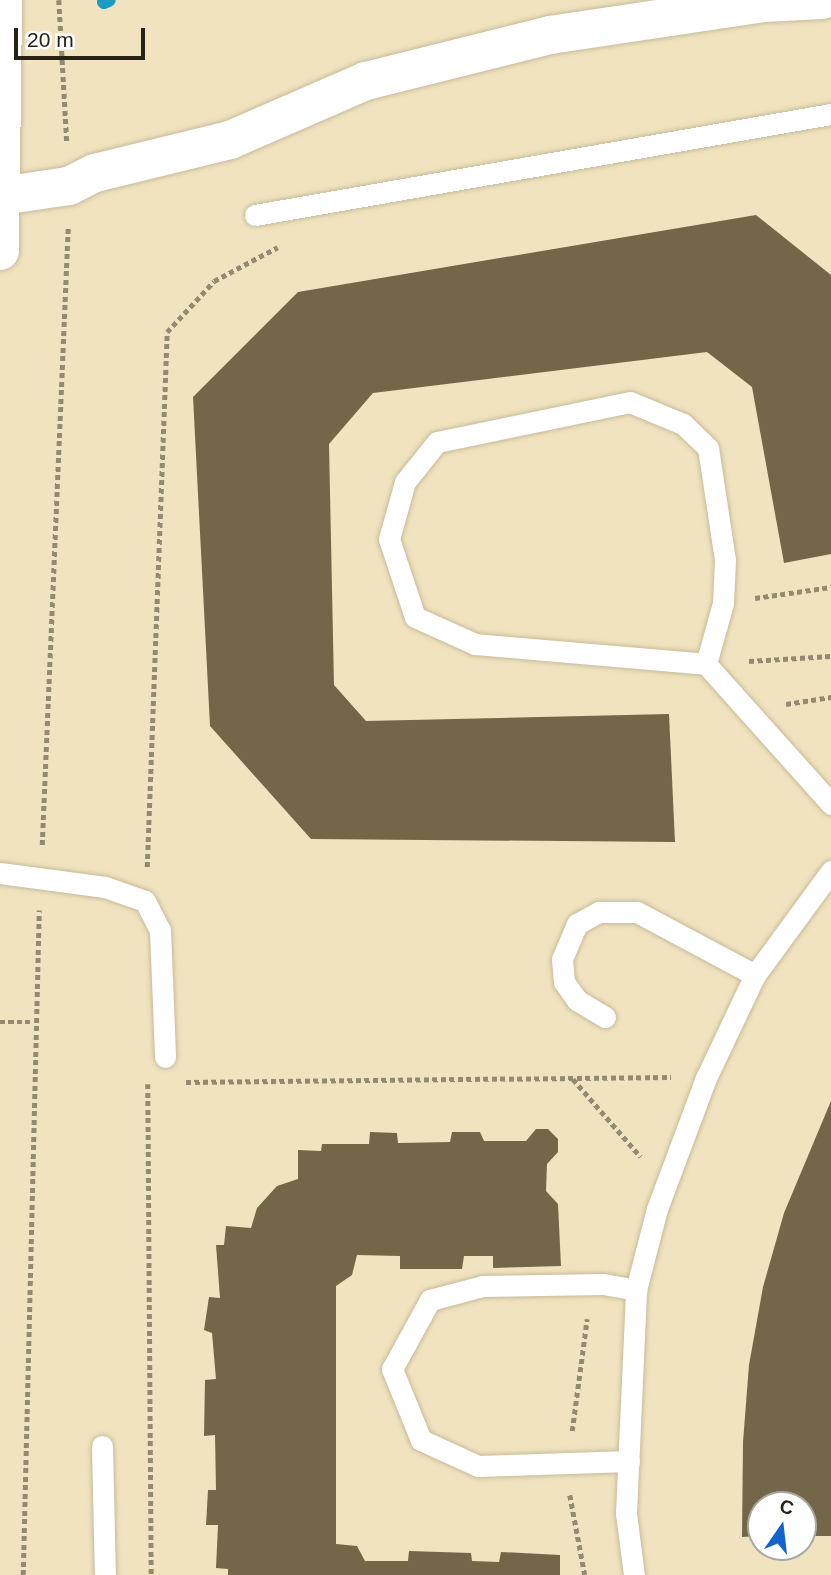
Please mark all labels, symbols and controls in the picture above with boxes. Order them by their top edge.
scale bar [18,14,149,58]
text: 20 m [27,28,74,51]
north arrow [747,1491,817,1561]
text: С [778,1495,796,1519]

